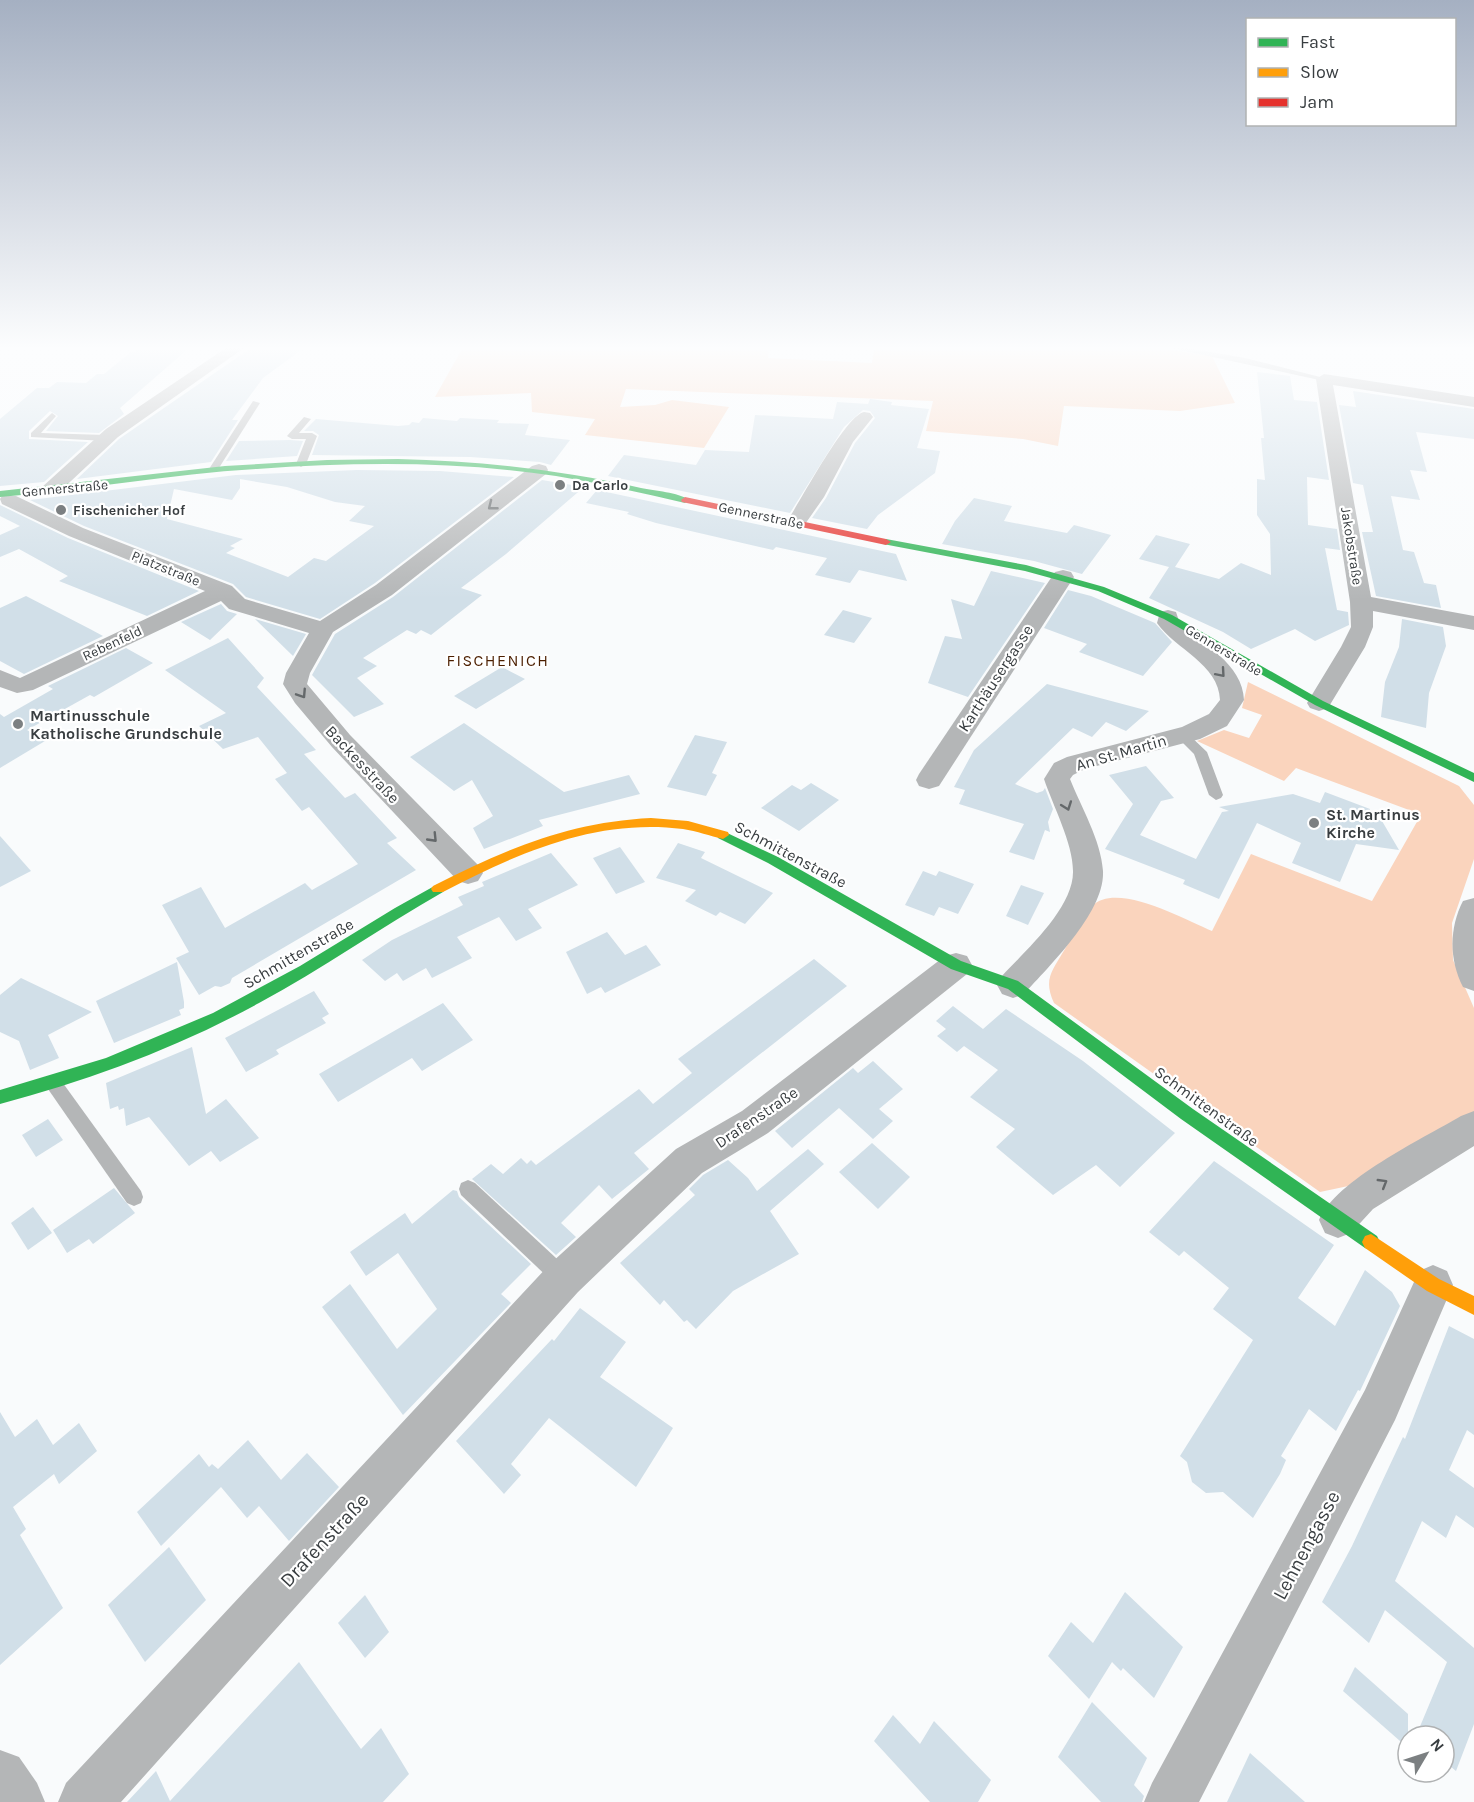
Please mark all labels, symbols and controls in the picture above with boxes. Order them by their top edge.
legend [1246,18,1456,126]
text: Fast [1300,31,1335,53]
text: Slow [1300,61,1339,83]
text: Jam [1300,91,1334,113]
street label: Gennerstraße [21,476,109,501]
place label: Da Carlo [572,477,628,494]
marker: Da Carlo [553,478,567,492]
street label: Gennerstraße [717,498,805,533]
one-way arrow [488,499,499,510]
place label: Fischenicher Hof [73,502,186,519]
marker: Fischenicher Hof [54,503,68,517]
street label: Jakobstraße [1337,506,1366,586]
street label: Platzstraße [129,547,203,590]
street label: Karthäusergasse [954,621,1037,735]
street label: Gennerstraße [1182,621,1265,680]
street label: Rebenfeld [80,622,145,665]
district label: FISCHENICH [447,651,549,670]
one-way arrow [1214,666,1225,677]
one-way arrow [295,687,306,698]
place label: Martinusschule Katholische Grundschule [30,706,222,743]
marker: Martinusschule Katholische Grundschule [11,717,25,731]
street label: Backesstraße [322,721,404,807]
street label: An St. Martin [1074,730,1169,775]
one-way arrow [1059,800,1072,811]
place label: St. Martinus Kirche [1326,805,1420,842]
marker: St. Martinus Kirche [1307,816,1321,830]
street label: Schmittenstraße [731,817,850,892]
one-way arrow [426,830,437,841]
street label: Schmittenstraße [240,914,357,993]
street label: Schmittenstraße [1151,1062,1263,1151]
street label: Drafenstraße [711,1083,801,1152]
one-way arrow [1377,1179,1387,1191]
street label: Lehnengasse [1268,1487,1345,1603]
street label: Drafenstraße [275,1489,374,1592]
north arrow [1396,1724,1456,1784]
text: N [1426,1734,1448,1755]

